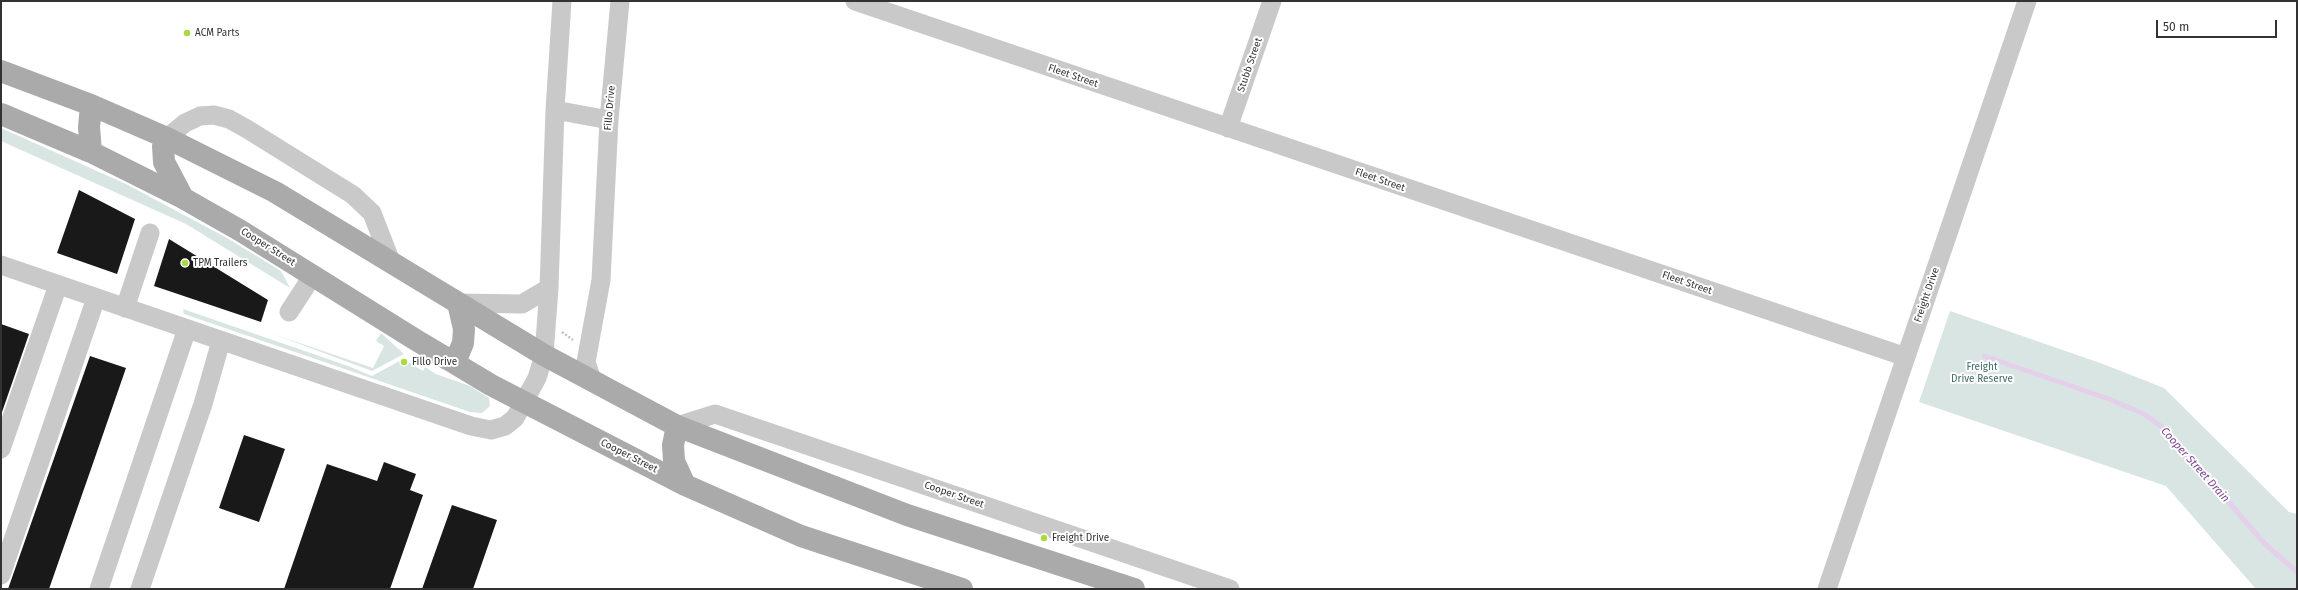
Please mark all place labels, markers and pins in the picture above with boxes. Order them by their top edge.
place label: ACM Parts [195,27,239,39]
marker: ACM Parts [182,28,192,38]
place label: TPM Trailers [193,257,247,269]
marker: TPM Trailers [180,258,190,268]
place label: Fillo Drive [412,356,457,368]
marker: Fillo Drive [399,357,409,367]
place label: Freight Drive [1052,532,1109,544]
marker: Freight Drive [1039,533,1049,543]

